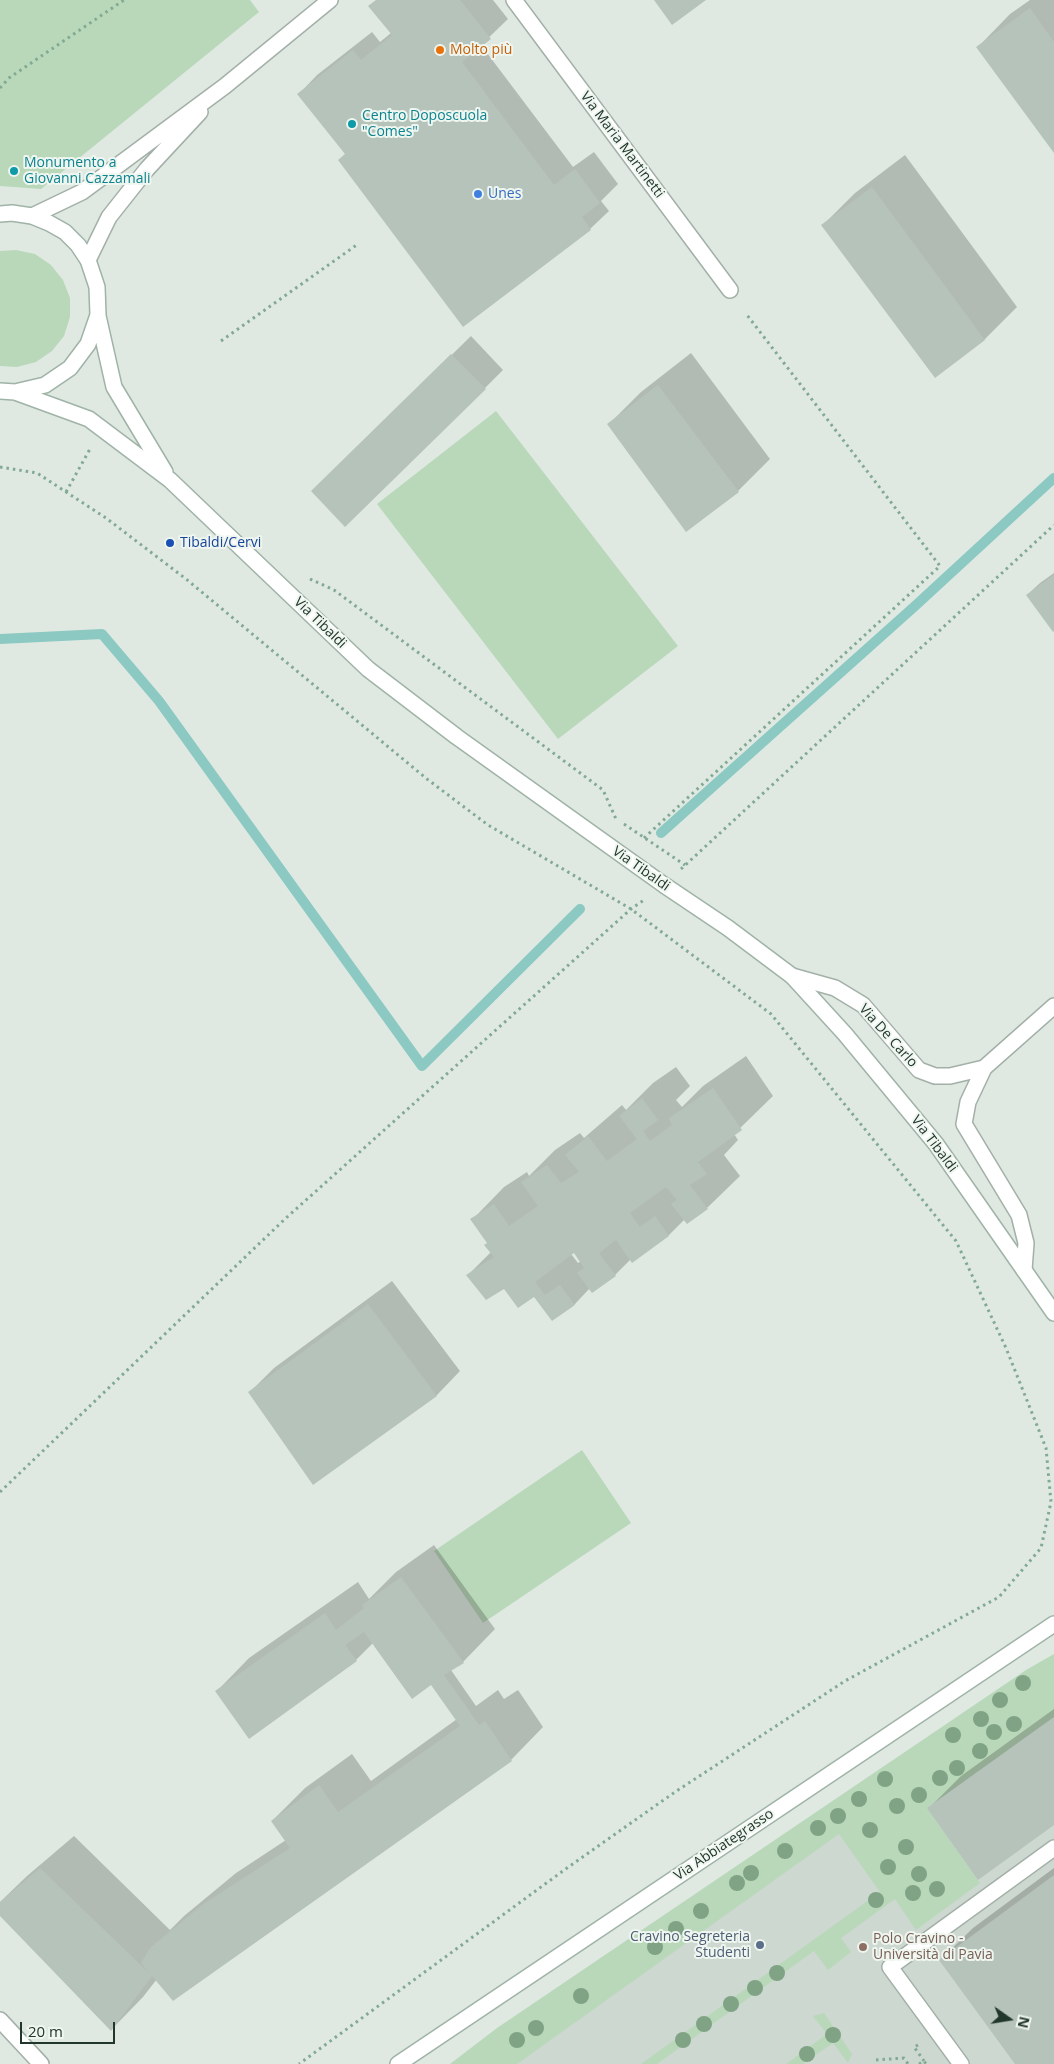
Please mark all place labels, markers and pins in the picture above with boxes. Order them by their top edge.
place label: Molto più [450,42,512,58]
marker: Molto più [434,44,446,56]
place label: Centro Doposcuola "Comes" [362,108,487,140]
marker: Centro Doposcuola "Comes" [346,118,358,130]
place label: Monumento a Giovanni Cazzamali [24,155,151,188]
marker: Monumento a Giovanni Cazzamali [8,165,20,177]
place label: Unes [488,186,521,202]
marker: Unes [472,188,484,200]
place label: Tibaldi/Cervi [180,535,261,551]
marker: Tibaldi/Cervi [164,537,176,549]
place label: Cravino Segreteria Studenti [630,1929,750,1961]
place label: Polo Cravino - Università di Pavia [873,1931,993,1964]
marker: Cravino Segreteria Studenti [754,1939,766,1951]
marker: Polo Cravino - Università di Pavia [857,1941,869,1953]

